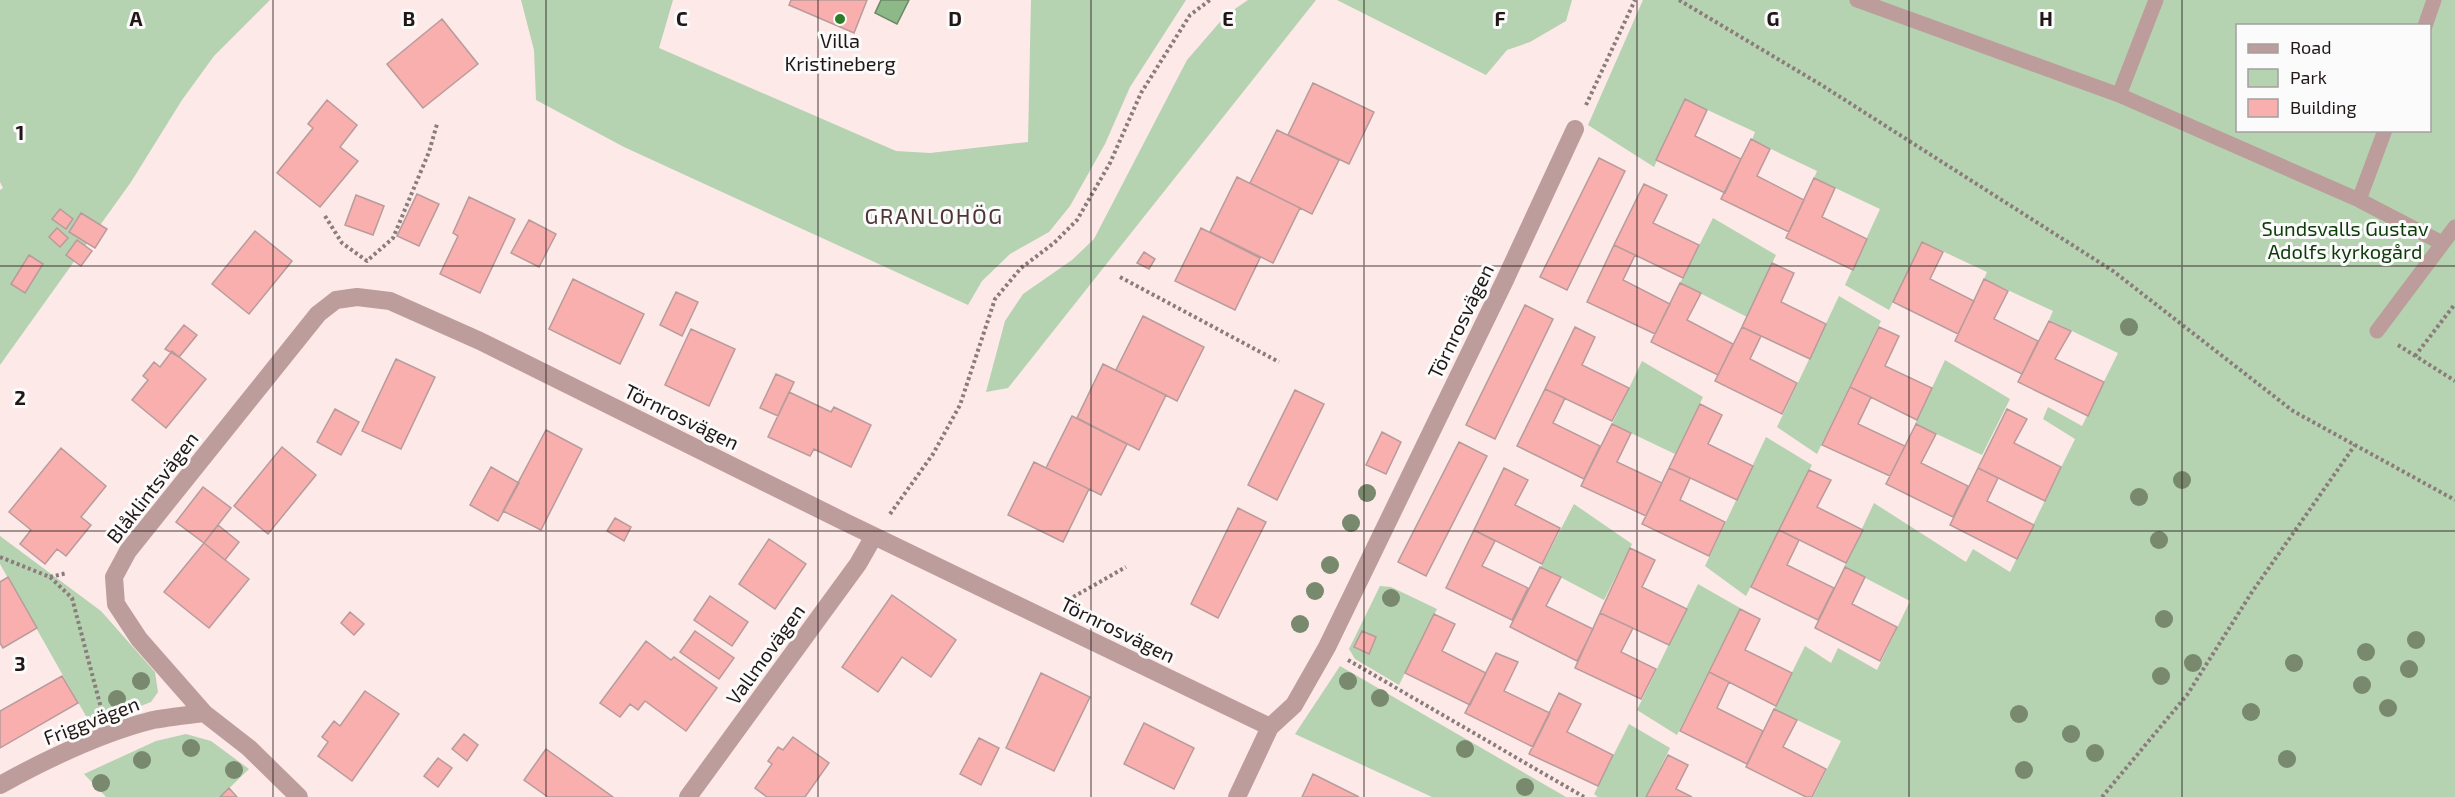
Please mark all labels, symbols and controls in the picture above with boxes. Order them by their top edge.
text: A [129,6,143,30]
text: B [403,6,415,30]
text: C [676,6,688,30]
text: D [948,6,962,30]
text: E [1222,6,1234,30]
text: F [1494,6,1506,30]
text: G [1767,6,1779,30]
text: H [2039,6,2053,30]
marker: Villa Kristineberg [833,12,847,26]
legend [2236,24,2431,132]
place label: Villa Kristineberg [784,28,896,75]
text: Road [2290,36,2331,58]
text: Park [2290,66,2327,88]
text: Building [2290,96,2357,118]
text: 1 [16,120,24,144]
district label: GRANLOHÖG [865,202,1003,228]
park label: Sundsvalls Gustav Adolfs kyrkogård [2261,216,2429,263]
street label: Törnrosvägen [1422,260,1498,382]
street label: Törnrosvägen [621,378,743,454]
text: 2 [14,385,26,409]
street label: Blåklintsvägen [101,427,203,547]
street label: Törnrosvägen [1057,591,1179,667]
street label: Vallmovägen [721,599,809,709]
text: 3 [14,651,26,675]
street label: Friggvägen [40,691,142,749]

